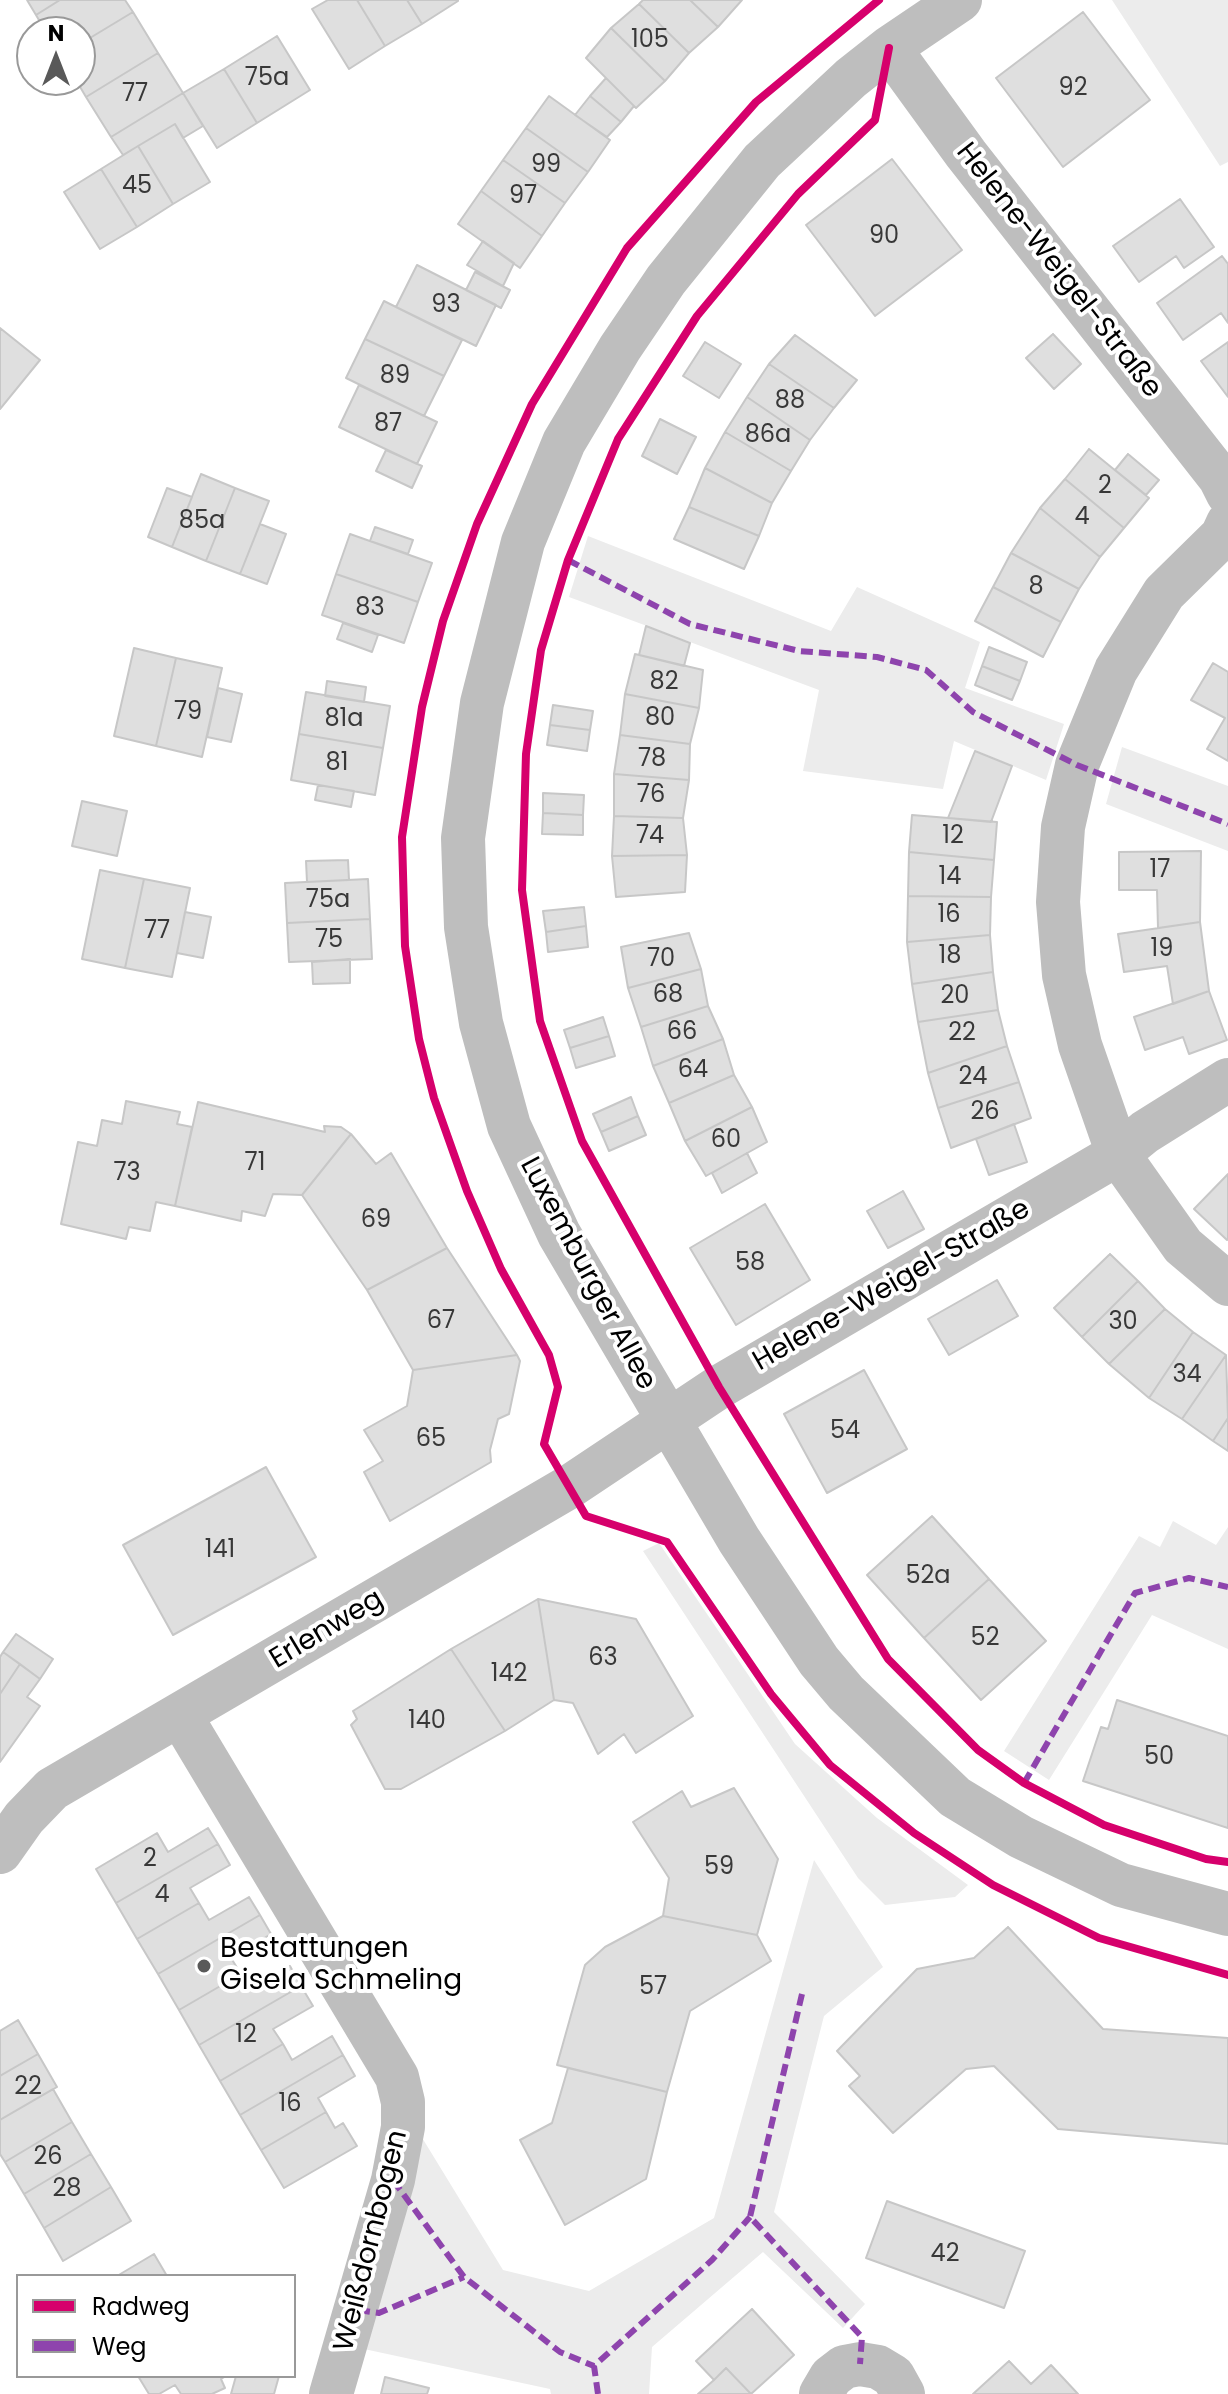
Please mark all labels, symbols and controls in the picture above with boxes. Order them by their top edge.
north arrow [16,16,96,96]
text: N [48,18,64,49]
house number: 105 [631,27,669,55]
house number: 75a [245,65,289,93]
house number: 92 [1059,75,1087,103]
house number: 77 [122,81,148,109]
street label: Helene-Weigel-Straße [948,137,1168,405]
house number: 99 [531,152,561,180]
house number: 45 [122,173,152,201]
house number: 97 [509,183,537,211]
house number: 90 [869,223,899,251]
house number: 93 [431,292,461,320]
house number: 89 [380,363,410,391]
house number: 88 [775,388,805,416]
house number: 87 [374,411,402,439]
house number: 86a [745,422,791,450]
house number: 2 [1098,473,1112,501]
house number: 4 [1074,504,1090,532]
house number: 85a [179,508,225,536]
house number: 8 [1028,574,1044,602]
house number: 83 [355,595,385,623]
house number: 82 [650,669,678,697]
house number: 79 [174,699,202,727]
house number: 80 [645,705,675,733]
house number: 81a [324,706,364,734]
house number: 78 [638,746,666,774]
house number: 81 [326,750,348,778]
house number: 76 [637,782,665,810]
house number: 74 [636,823,664,851]
house number: 12 [942,823,964,851]
house number: 17 [1150,857,1170,885]
house number: 14 [939,864,961,892]
house number: 75a [306,887,350,915]
house number: 16 [938,902,960,930]
house number: 77 [144,918,170,946]
house number: 75 [315,927,343,955]
house number: 19 [1151,936,1173,964]
house number: 18 [939,943,961,971]
house number: 70 [647,946,675,974]
house number: 68 [653,982,683,1010]
house number: 20 [941,983,969,1011]
house number: 66 [667,1019,697,1047]
house number: 22 [948,1020,976,1048]
house number: 64 [678,1057,708,1085]
house number: 24 [959,1064,987,1092]
house number: 26 [970,1099,1000,1127]
house number: 60 [711,1127,741,1155]
house number: 71 [245,1150,265,1178]
street label: Luxemburger Allee [511,1152,663,1396]
house number: 73 [113,1160,141,1188]
street label: Helene-Weigel-Straße [748,1193,1036,1379]
house number: 69 [361,1207,391,1235]
house number: 58 [735,1250,765,1278]
house number: 67 [427,1308,455,1336]
house number: 30 [1108,1309,1138,1337]
house number: 34 [1172,1362,1202,1390]
house number: 54 [830,1418,860,1446]
house number: 65 [416,1426,446,1454]
house number: 141 [205,1537,235,1565]
house number: 52a [905,1563,951,1591]
street label: Erlenweg [264,1583,390,1677]
house number: 52 [971,1625,999,1653]
house number: 63 [588,1645,618,1673]
house number: 142 [491,1661,527,1689]
house number: 140 [408,1708,446,1736]
house number: 50 [1144,1744,1174,1772]
house number: 2 [143,1846,157,1874]
house number: 59 [704,1854,734,1882]
house number: 4 [154,1882,170,1910]
place label: Bestattungen Gisela Schmeling [220,1933,462,1999]
marker: Bestattungen Gisela Schmeling [195,1957,213,1975]
house number: 57 [639,1974,667,2002]
house number: 12 [235,2022,257,2050]
house number: 22 [14,2074,42,2102]
house number: 16 [279,2091,301,2119]
street label: Weißdornbogen [328,2127,416,2355]
house number: 26 [33,2144,63,2172]
house number: 28 [53,2176,81,2204]
house number: 42 [931,2241,959,2269]
legend [16,2274,296,2378]
text: Radweg [92,2290,190,2323]
text: Weg [92,2330,147,2363]

